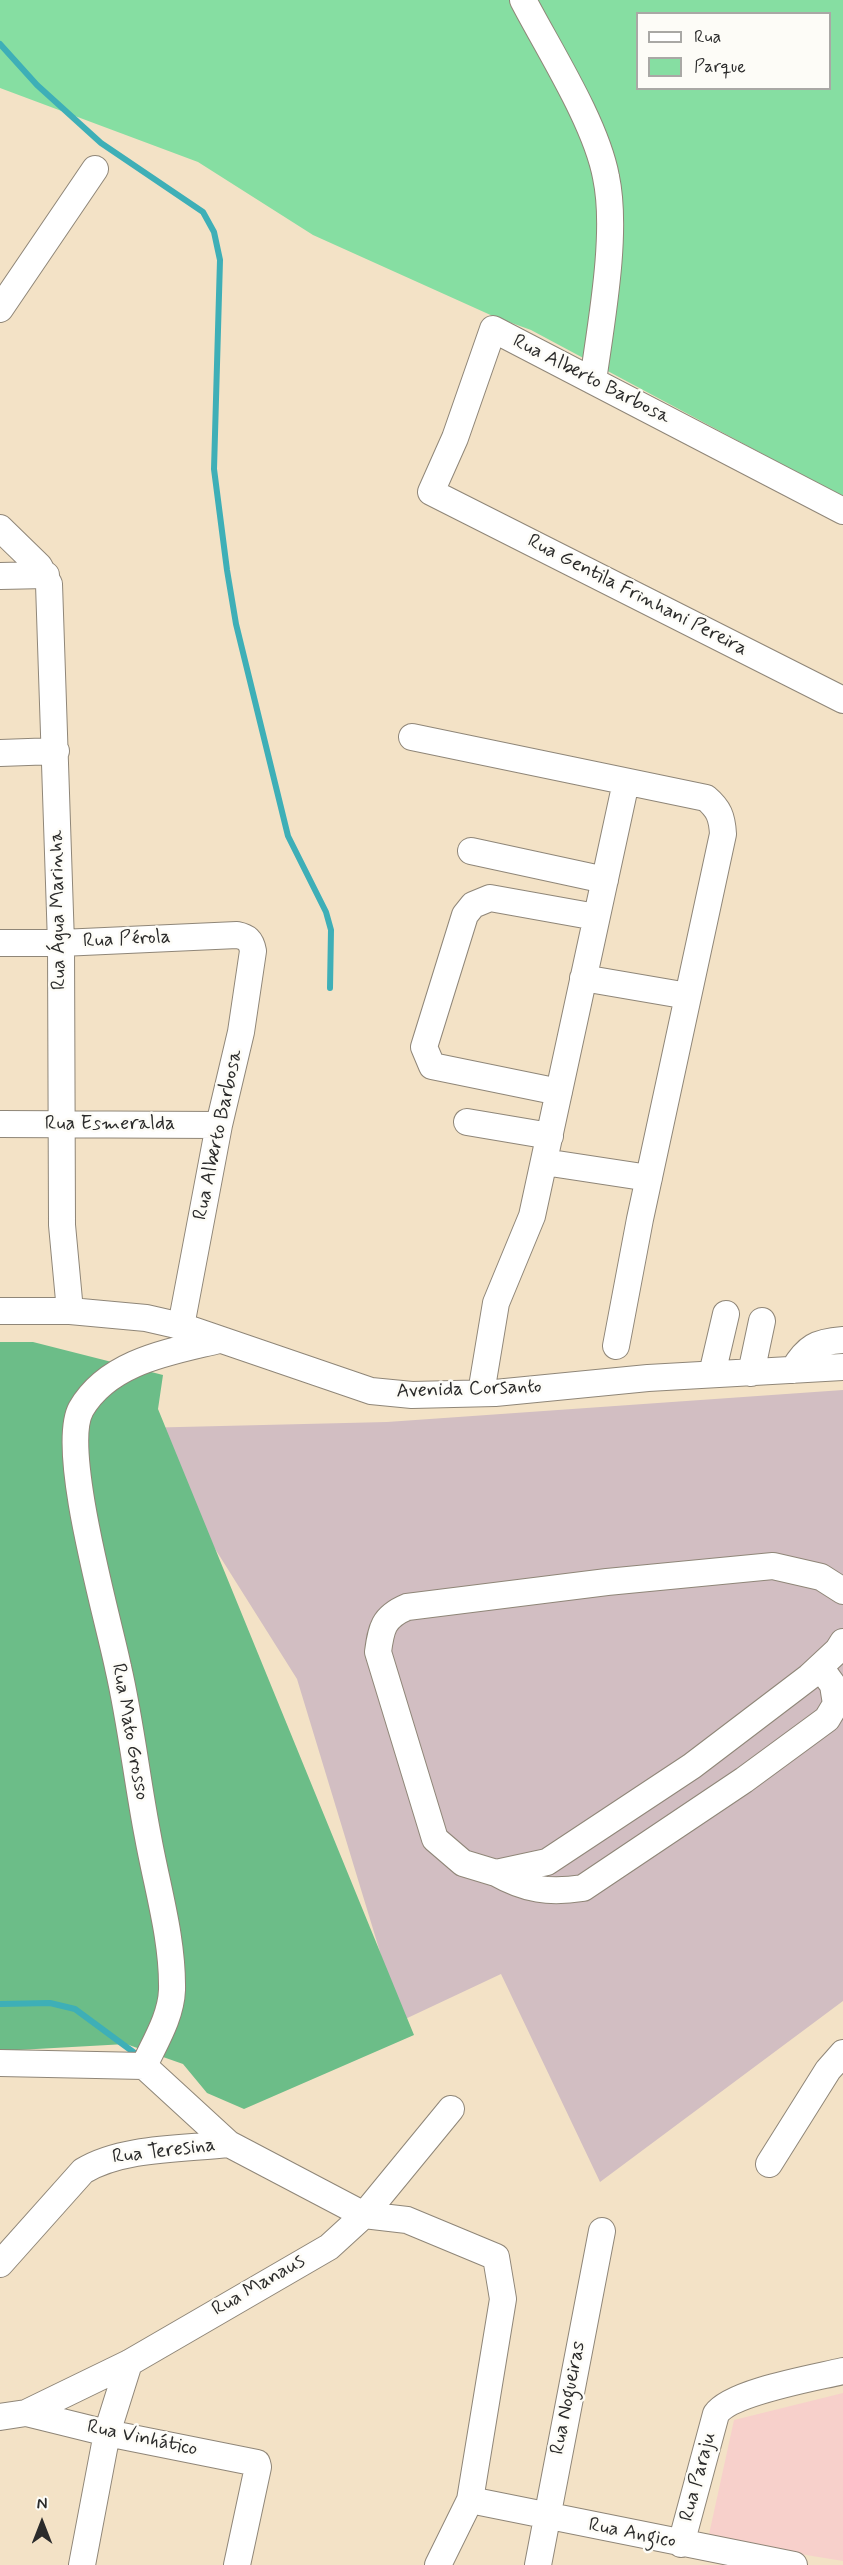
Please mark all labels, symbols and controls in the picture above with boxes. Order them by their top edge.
legend [636,12,831,90]
text: Rua [694,25,721,49]
text: Parque [694,55,746,79]
street label: Rua Alberto Barbosa [508,330,674,430]
street label: Rua Gentila Frinhani Pereira [523,530,751,662]
street label: Rua Água Marinha [46,830,72,990]
street label: Rua Pérola [82,926,172,954]
street label: Rua Alberto Barbosa [189,1048,249,1222]
street label: Rua Esmeralda [45,1113,175,1137]
street label: Avenida Corsanto [396,1375,542,1405]
street label: Rua Mato Grosso [105,1662,153,1802]
street label: Rua Teresina [111,2134,217,2170]
street label: Rua Manaus [208,2250,310,2322]
street label: Rua Nogueiras [546,2339,592,2457]
street label: Rua Vinhático [85,2416,199,2462]
street label: Rua Paraju [676,2430,722,2524]
north arrow [12,2493,72,2553]
text: N [37,2494,47,2515]
street label: Rua Angico [586,2514,678,2554]

